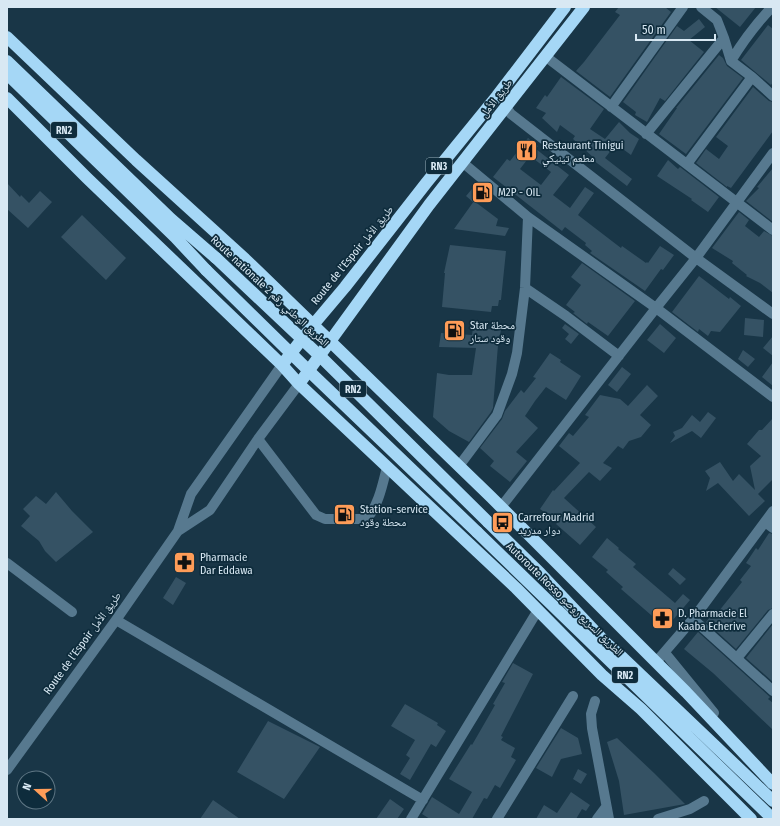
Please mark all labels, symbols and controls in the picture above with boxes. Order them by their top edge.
scale bar [636,16,715,42]
text: 50 m [642,23,666,37]
street label: طريق الأمل [477,77,515,120]
road number: RN2 [51,122,77,138]
restaurant icon: Restaurant Tinigui مطعم تينيكي [513,138,539,164]
place label: Restaurant Tinigui مطعم تينيكي [542,139,624,167]
road number: RN3 [426,158,452,174]
fuel station icon: M2P - OIL [469,179,495,205]
place label: M2P - OIL [498,186,540,199]
street label: Route de l’Espoir طريق الأمل [309,203,396,307]
street label: Route nationale الطريق الوطني رقم 2 [207,233,331,351]
fuel station icon: Star محطة وقود ستار [441,318,467,344]
place label: Star محطة وقود ستار [469,319,515,345]
road number: RN2 [340,381,366,397]
fuel station icon: Station-service محطة وقود [332,502,358,528]
place label: Station-service محطة وقود [360,503,428,529]
bus stop icon: Carrefour Madrid دوار مدريد [489,510,515,536]
place label: Carrefour Madrid دوار مدريد [518,511,595,537]
street label: Autoroute Rosso الطريق السريع روصو [503,540,626,659]
pharmacy icon: Pharmacie Dar Eddawa [171,550,197,576]
place label: Pharmacie Dar Eddawa [200,551,253,577]
street label: Route de l’Espoir طريق الأمل [41,590,124,697]
pharmacy icon: D. Pharmacie El Kaaba Echerive [650,606,676,632]
place label: D. Pharmacie El Kaaba Echerive [678,607,747,633]
road number: RN2 [612,667,638,683]
north arrow [16,770,56,810]
text: N [20,781,34,792]

